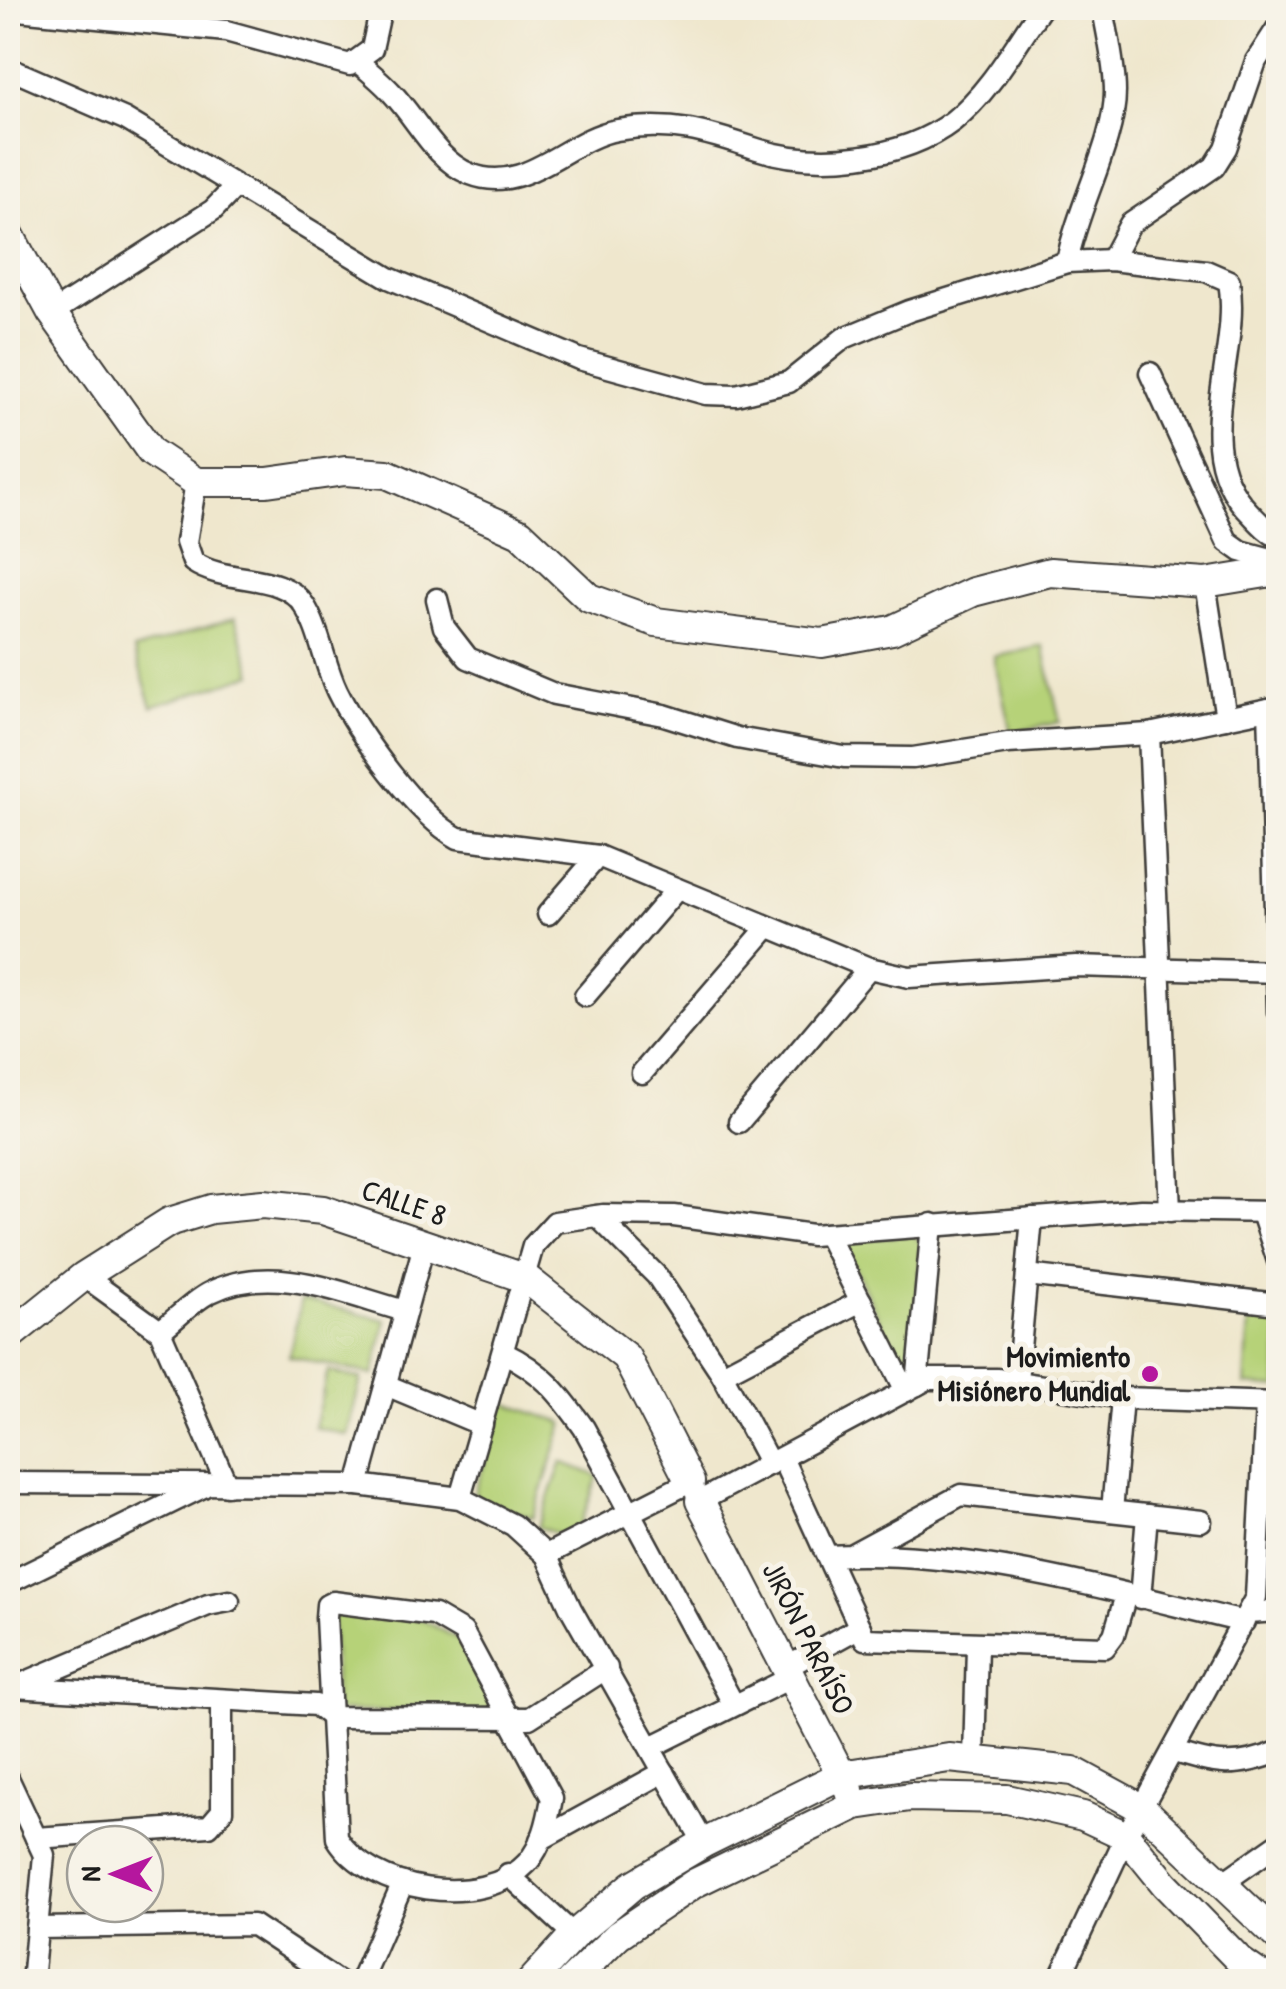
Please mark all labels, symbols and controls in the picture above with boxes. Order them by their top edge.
street label: CALLE 8 [357,1169,452,1235]
place label: Movimiento Misiónero Mundial [937,1336,1131,1410]
marker: Movimiento Misiónero Mundial [1139,1363,1161,1385]
street label: JIRÓN PARAÍSO [753,1554,864,1721]
north arrow [65,1824,165,1924]
text: N [71,1866,109,1881]

